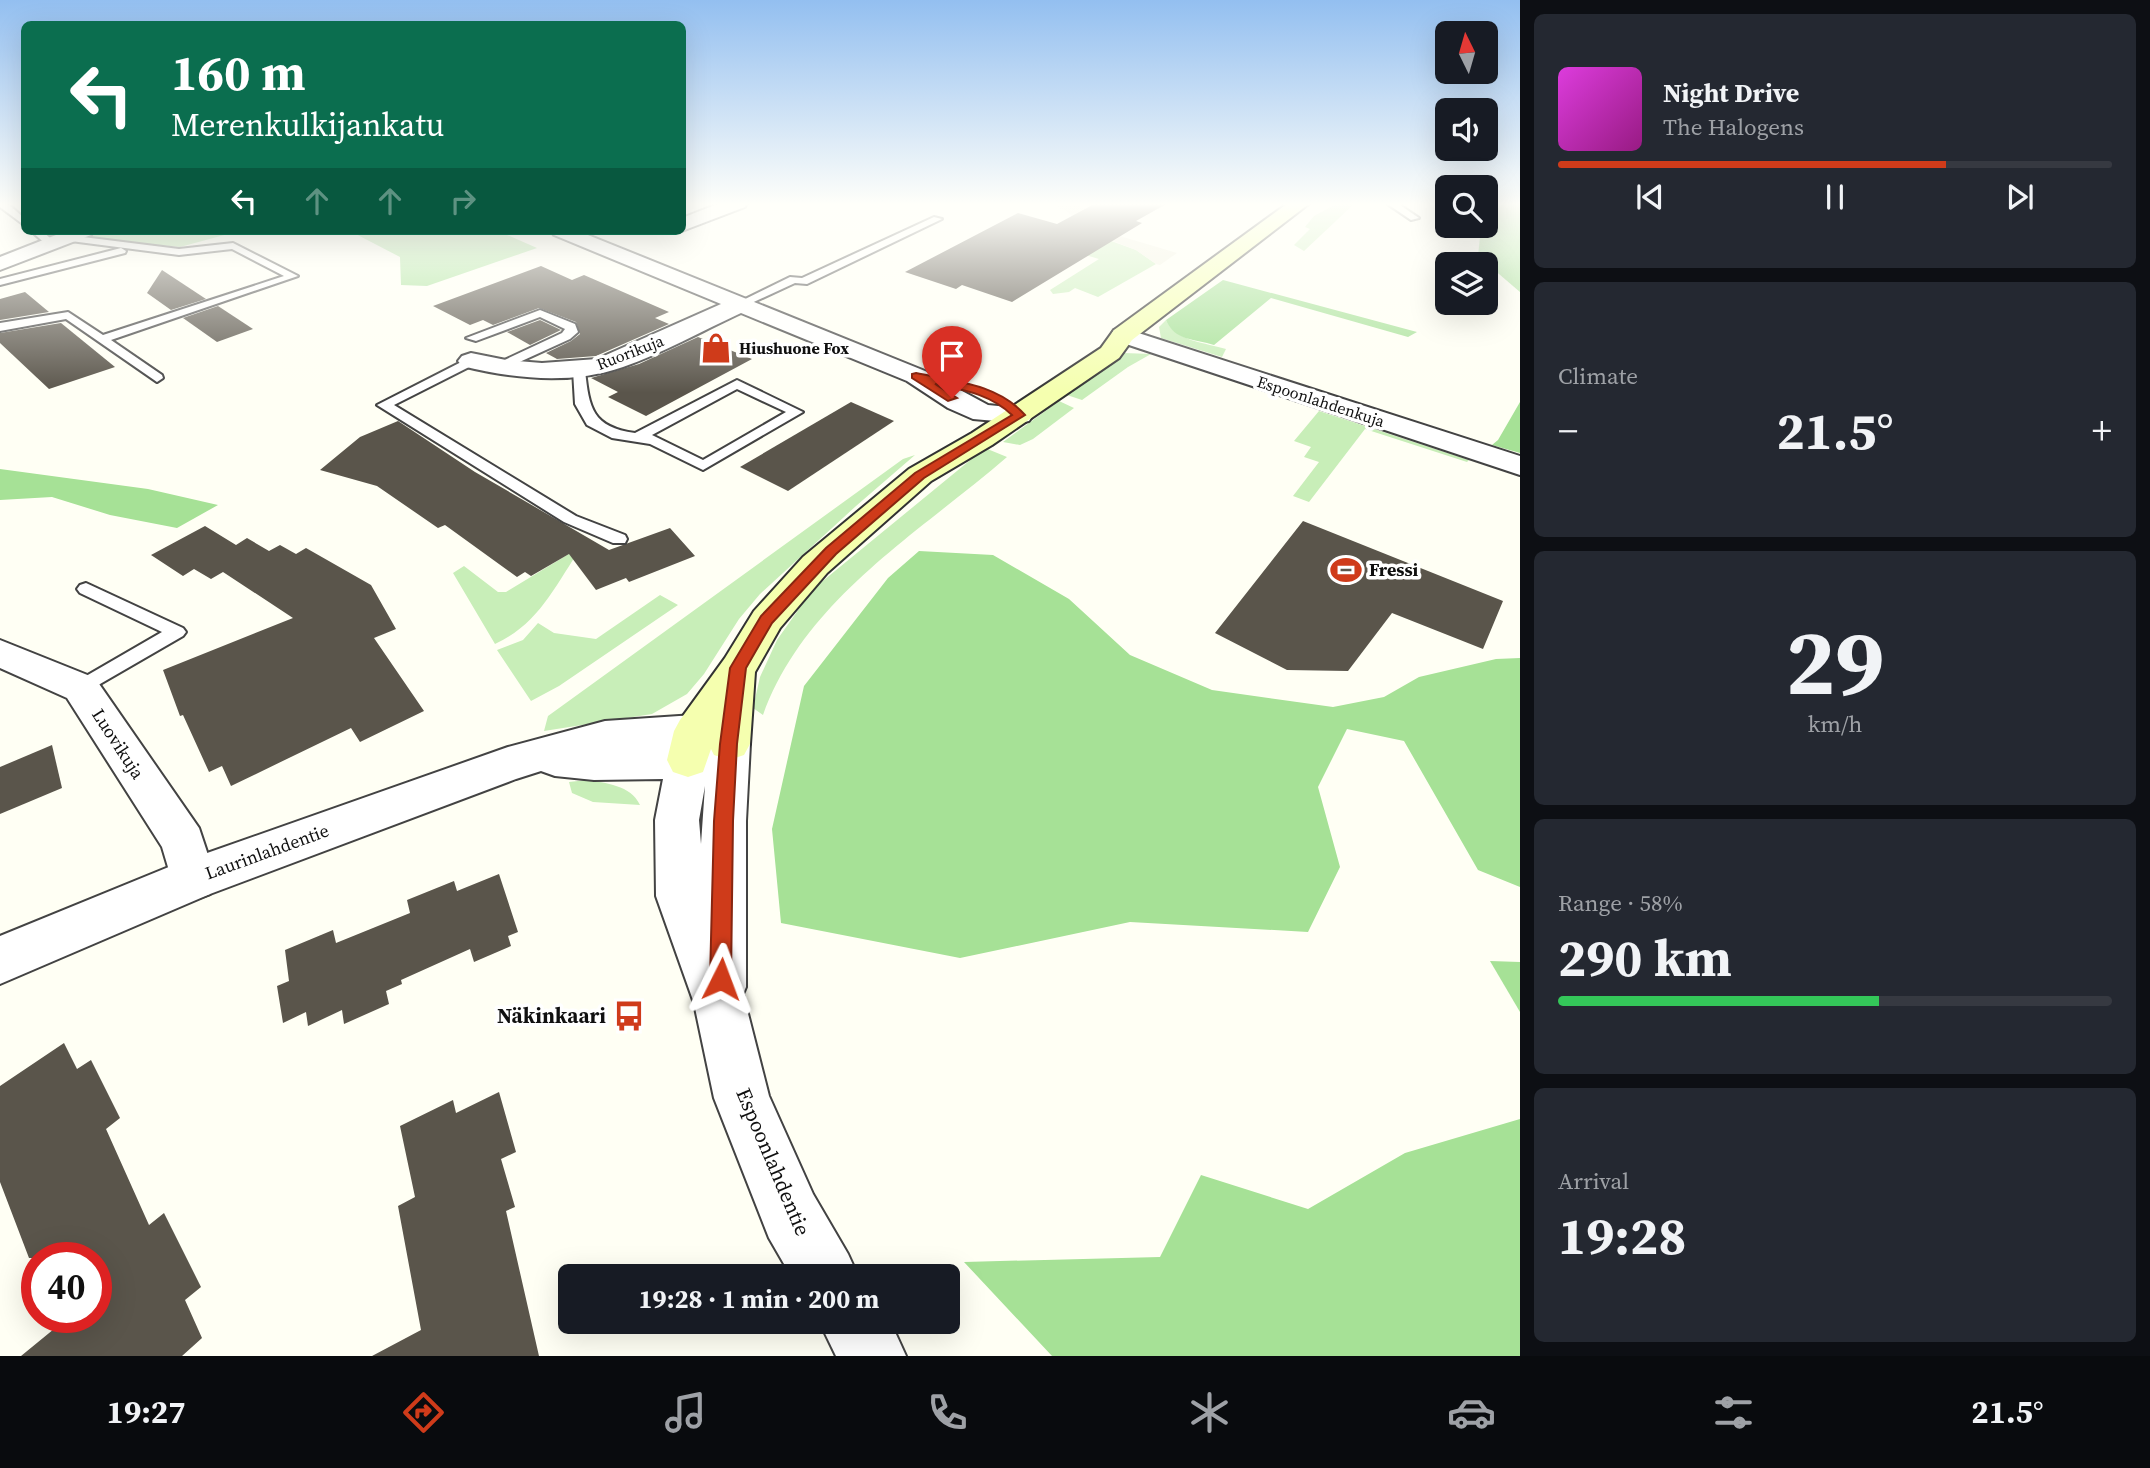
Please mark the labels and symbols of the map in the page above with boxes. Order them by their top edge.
north arrow [1435,21,1498,84]
pin [922,326,982,398]
street label: Ruorikuja [593,329,668,375]
shop icon: Hiushuone Fox [699,331,733,365]
place label: Hiushuone Fox [739,337,849,359]
street label: Espoonlahdenkuja [1254,370,1388,432]
sports icon: Fressi [1329,553,1363,587]
place label: Fressi [1369,557,1419,582]
street label: Luovikuja [86,704,151,785]
street label: Laurinlahdentie [201,818,332,886]
position arrow [684,942,758,1016]
bus stop icon: Näkinkaari [612,999,646,1033]
place label: Näkinkaari [497,1001,606,1030]
street label: Espoonlahdentie [729,1083,818,1240]
speed limit sign: 40 [21,1242,112,1333]

